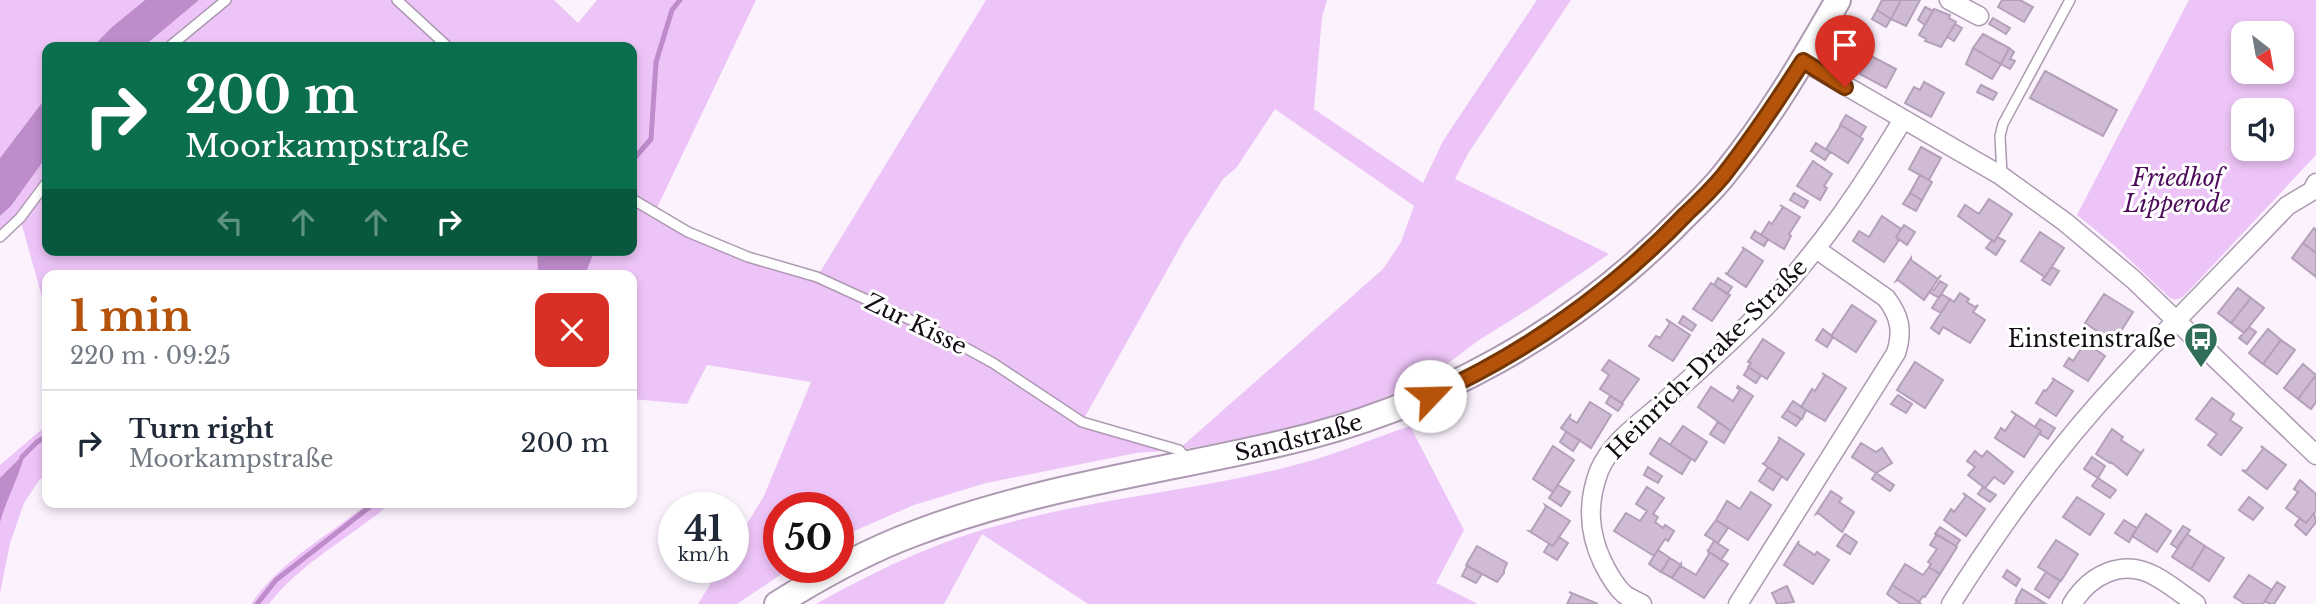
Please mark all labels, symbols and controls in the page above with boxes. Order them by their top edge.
pin [1815,15,1875,87]
north arrow [2231,21,2294,84]
map controls [2231,21,2294,161]
icon: arrive [1826,26,1864,64]
text: 200 m [185,65,358,126]
icon: right [70,70,161,161]
button: sound [2231,98,2294,161]
text: Moorkampstraße [185,126,469,166]
park label: Friedhof Lipperode [2123,164,2231,218]
icon: left [211,203,249,241]
icon: ahead [284,203,322,241]
icon: ahead [357,203,395,241]
icon: right [430,203,468,241]
street label: Heinrich-Drake-Straße [1601,253,1813,465]
street label: Zur Kisse [861,287,971,361]
text: 1 min [70,290,192,342]
button: close [535,293,609,367]
bus stop icon: Einsteinstraße [2182,320,2220,369]
place label: Einsteinstraße [2008,325,2176,353]
text: 220 m · 09:25 [70,342,231,370]
position arrow [1393,359,1467,433]
street label: Sandstraße [1232,407,1366,467]
text: Turn right [129,413,274,445]
icon: right [70,424,108,462]
text: 200 m [520,427,609,459]
text: Moorkampstraße [129,445,333,473]
speed limit sign: 50 [763,492,854,583]
text: 41 [684,507,723,550]
text: km/h [678,544,729,566]

